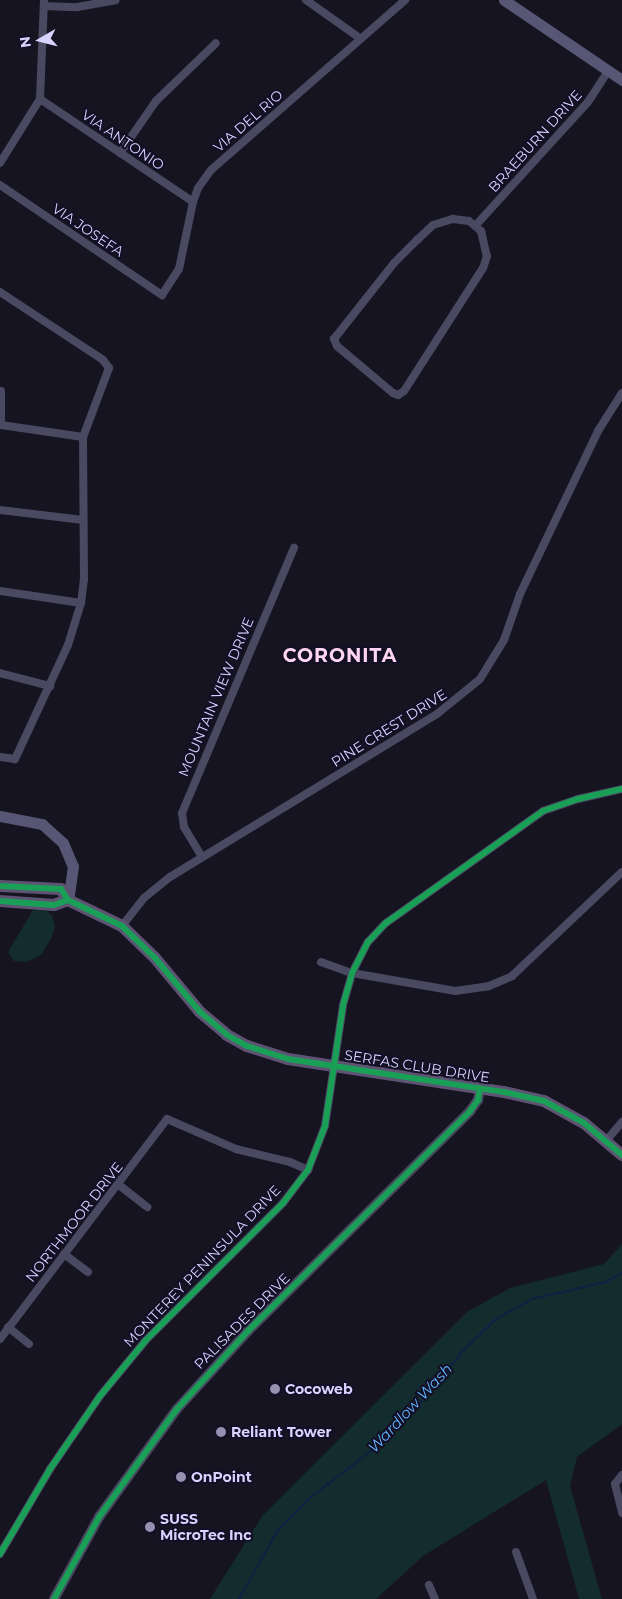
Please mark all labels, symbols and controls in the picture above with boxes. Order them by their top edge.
north arrow [15,15,65,65]
text: N [15,35,35,49]
street label: VIA DEL RIO [210,86,286,156]
street label: BRAEBURN DRIVE [485,87,585,195]
street label: VIA ANTONIO [79,106,167,174]
street label: VIA JOSEFA [49,200,127,260]
street label: MOUNTAIN VIEW DRIVE [175,615,257,779]
district label: CORONITA [282,645,398,667]
street label: PINE CREST DRIVE [328,686,450,770]
street label: SERFAS CLUB DRIVE [343,1046,491,1086]
street label: NORTHMOOR DRIVE [22,1159,126,1285]
street label: MONTEREY PENINSULA DRIVE [120,1182,284,1350]
street label: PALISADES DRIVE [191,1270,293,1372]
water label: Wardlow Wash [364,1360,456,1456]
place label: Cocoweb [285,1381,353,1397]
marker: Cocoweb [269,1383,281,1395]
place label: Reliant Tower [231,1424,332,1440]
marker: Reliant Tower [215,1426,227,1438]
place label: OnPoint [191,1469,252,1485]
marker: OnPoint [175,1471,187,1483]
place label: SUSS MicroTec Inc [160,1511,252,1544]
marker: SUSS MicroTec Inc [144,1521,156,1533]

